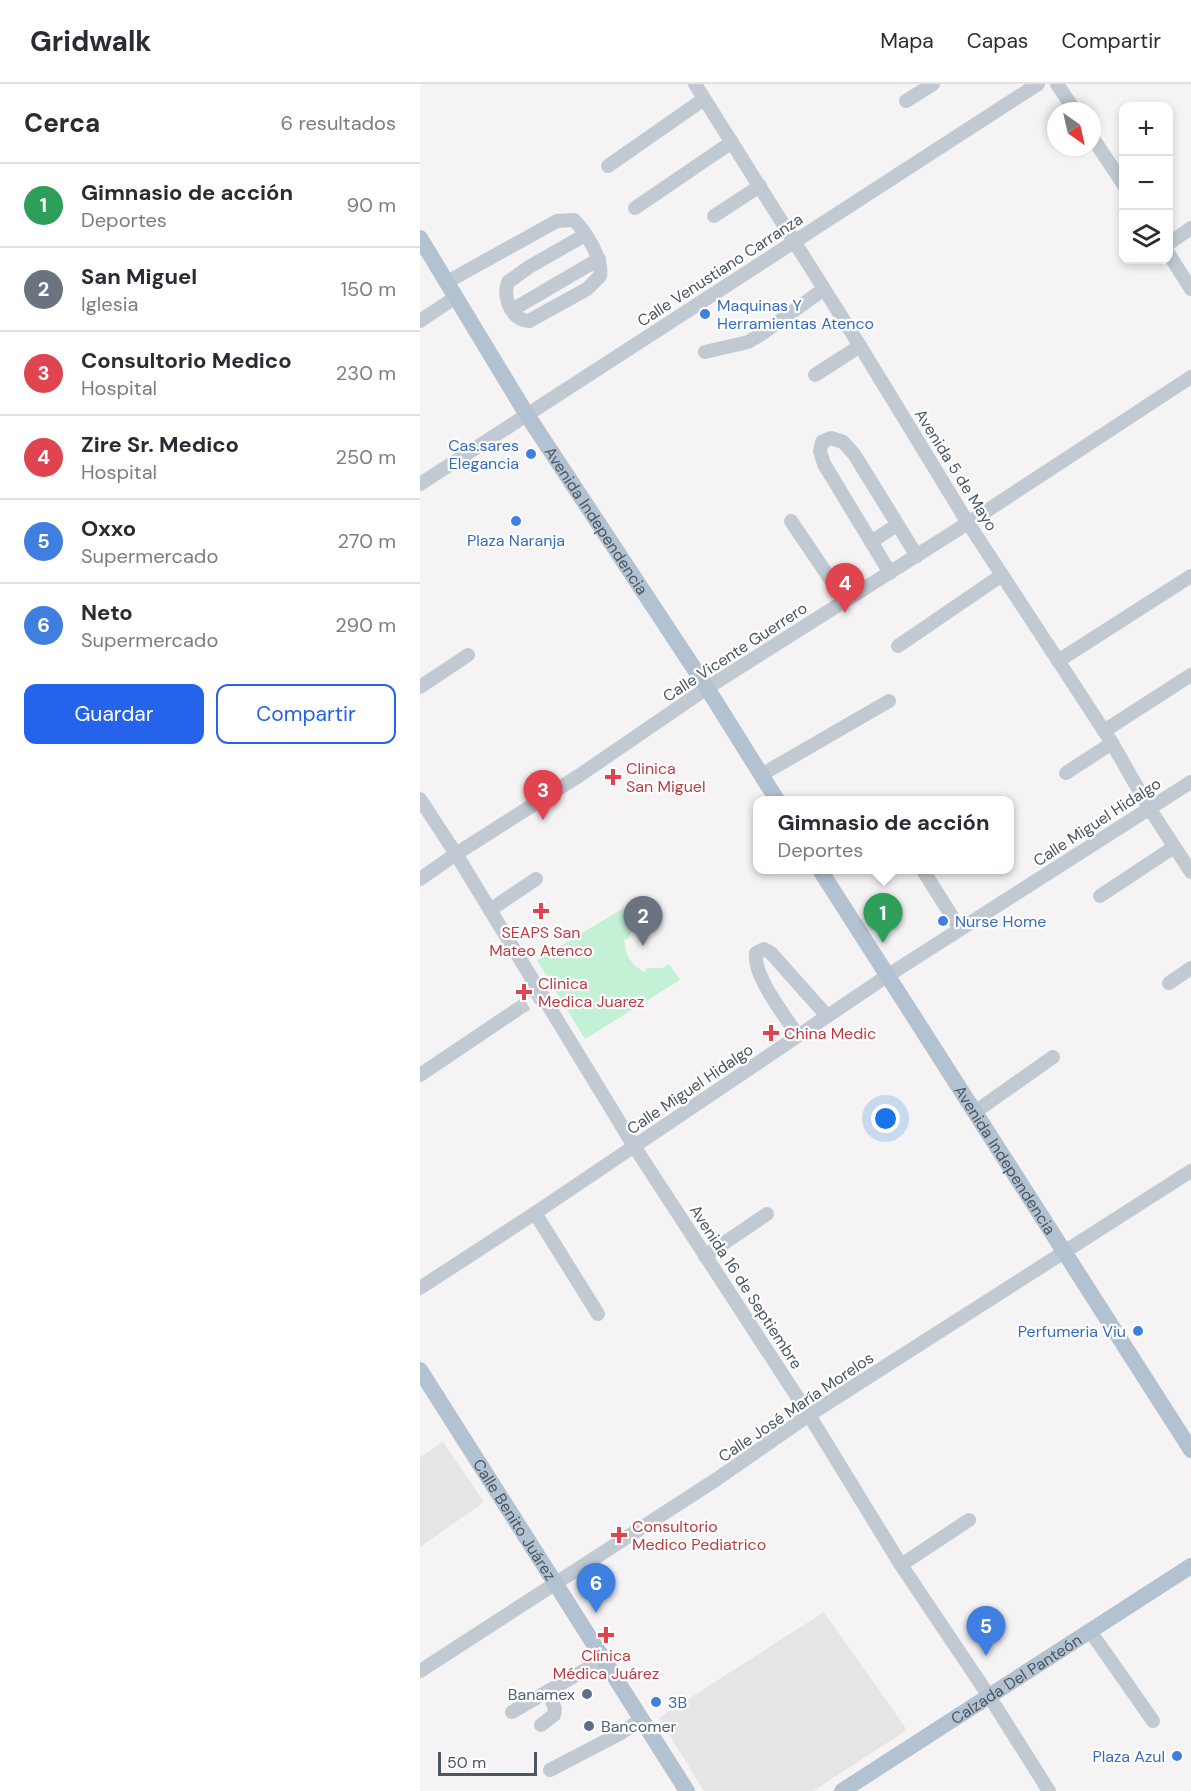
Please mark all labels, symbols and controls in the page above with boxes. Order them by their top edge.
text: Gridwalk [30,23,152,60]
text: Mapa [880,27,934,55]
text: Capas [967,27,1028,55]
text: Compartir [1061,27,1161,55]
north arrow [1047,102,1101,156]
map controls [1119,102,1173,264]
button: + [1119,102,1173,156]
text: Cerca [24,106,100,140]
text: 6 resultados [281,110,396,136]
button: − [1119,156,1173,210]
text: Gimnasio de acción [81,178,293,207]
text: 1 [40,192,47,218]
text: 90 m [347,192,396,218]
text: Deportes [81,207,167,233]
street label: Calle Venustiano Carranza [633,209,807,331]
button: layers [1119,210,1173,264]
text: San Miguel [81,262,197,291]
text: 2 [38,276,49,302]
text: 150 m [341,276,396,302]
text: Iglesia [81,291,138,317]
place label: Maquinas Y Herramientas Atenco [717,295,874,334]
marker: Maquinas Y Herramientas Atenco [698,307,712,321]
text: Consultorio Medico [81,346,292,375]
text: 3 [37,360,50,386]
text: 230 m [336,360,396,386]
text: Hospital [81,375,157,401]
street label: Avenida 5 de Mayo [910,405,1002,535]
text: Zire Sr. Medico [81,430,239,459]
place label: Cas.sares Elegancia [448,435,519,474]
street label: Avenida Independencia [540,442,653,599]
text: 4 [37,444,50,470]
text: 250 m [335,444,396,470]
marker: Cas.sares Elegancia [524,447,538,461]
text: Hospital [81,459,157,485]
text: Oxxo [81,514,136,543]
marker: Plaza Naranja [509,514,523,528]
text: 5 [37,528,50,554]
text: 270 m [338,528,396,554]
place label: Plaza Naranja [467,530,565,551]
text: Supermercado [81,543,218,569]
pin: 4 [826,564,864,613]
street label: Calle Vicente Guerrero [659,597,811,707]
text: Neto [81,598,133,627]
text: 6 [37,612,50,638]
text: 290 m [335,612,396,638]
text: Supermercado [81,627,218,653]
button: Guardar [24,684,204,744]
button: Compartir [216,684,396,744]
place label: Clinica San Miguel [626,758,705,797]
marker: Clinica San Miguel [604,768,622,786]
pin: 3 [524,770,562,820]
street label: Calle Miguel Hidalgo [1029,773,1165,871]
popup [753,796,1014,874]
text: Gimnasio de acción [777,808,990,837]
text: Deportes [777,837,863,863]
pin: 1 [864,894,902,943]
pin: 2 [624,896,662,946]
marker: SEAPS San Mateo Atenco [532,902,550,920]
place label: Nurse Home [955,911,1046,932]
marker: Nurse Home [936,914,950,928]
place label: SEAPS San Mateo Atenco [489,922,593,961]
place label: Clinica Medica Juarez [538,973,644,1012]
marker: Clinica Medica Juarez [515,983,533,1001]
place label: China Medic [784,1023,876,1044]
marker: China Medic [762,1024,780,1042]
street label: Calle Miguel Hidalgo [623,1039,757,1139]
street label: Avenida Independencia [950,1081,1061,1239]
your location [871,1104,900,1133]
street label: Avenida 16 de Septiembre [685,1201,807,1373]
place label: Perfumeria Viu [1018,1321,1126,1342]
marker: Perfumeria Viu [1131,1324,1145,1338]
street label: Calle José María Morelos [714,1347,878,1467]
street label: Calle Benito Juárez [468,1455,561,1584]
place label: Consultorio Medico Pediatrico [632,1516,766,1555]
marker: Consultorio Medico Pediatrico [610,1526,628,1544]
pin: 6 [576,1564,615,1613]
pin: 5 [966,1606,1006,1656]
marker: Clínica Médica Juárez [597,1626,615,1644]
street label: Calzada Del Panteón [947,1629,1085,1729]
place label: Clínica Médica Juárez [553,1645,659,1684]
place label: Banamex [508,1684,575,1705]
marker: Banamex [580,1687,594,1701]
place label: 3B [668,1692,687,1713]
marker: 3B [649,1695,663,1709]
place label: Bancomer [601,1716,677,1737]
marker: Bancomer [582,1719,596,1733]
place label: Plaza Azul [1092,1746,1165,1767]
scale bar [438,1749,537,1776]
marker: Plaza Azul [1170,1749,1184,1763]
text: 50 m [447,1752,486,1773]

